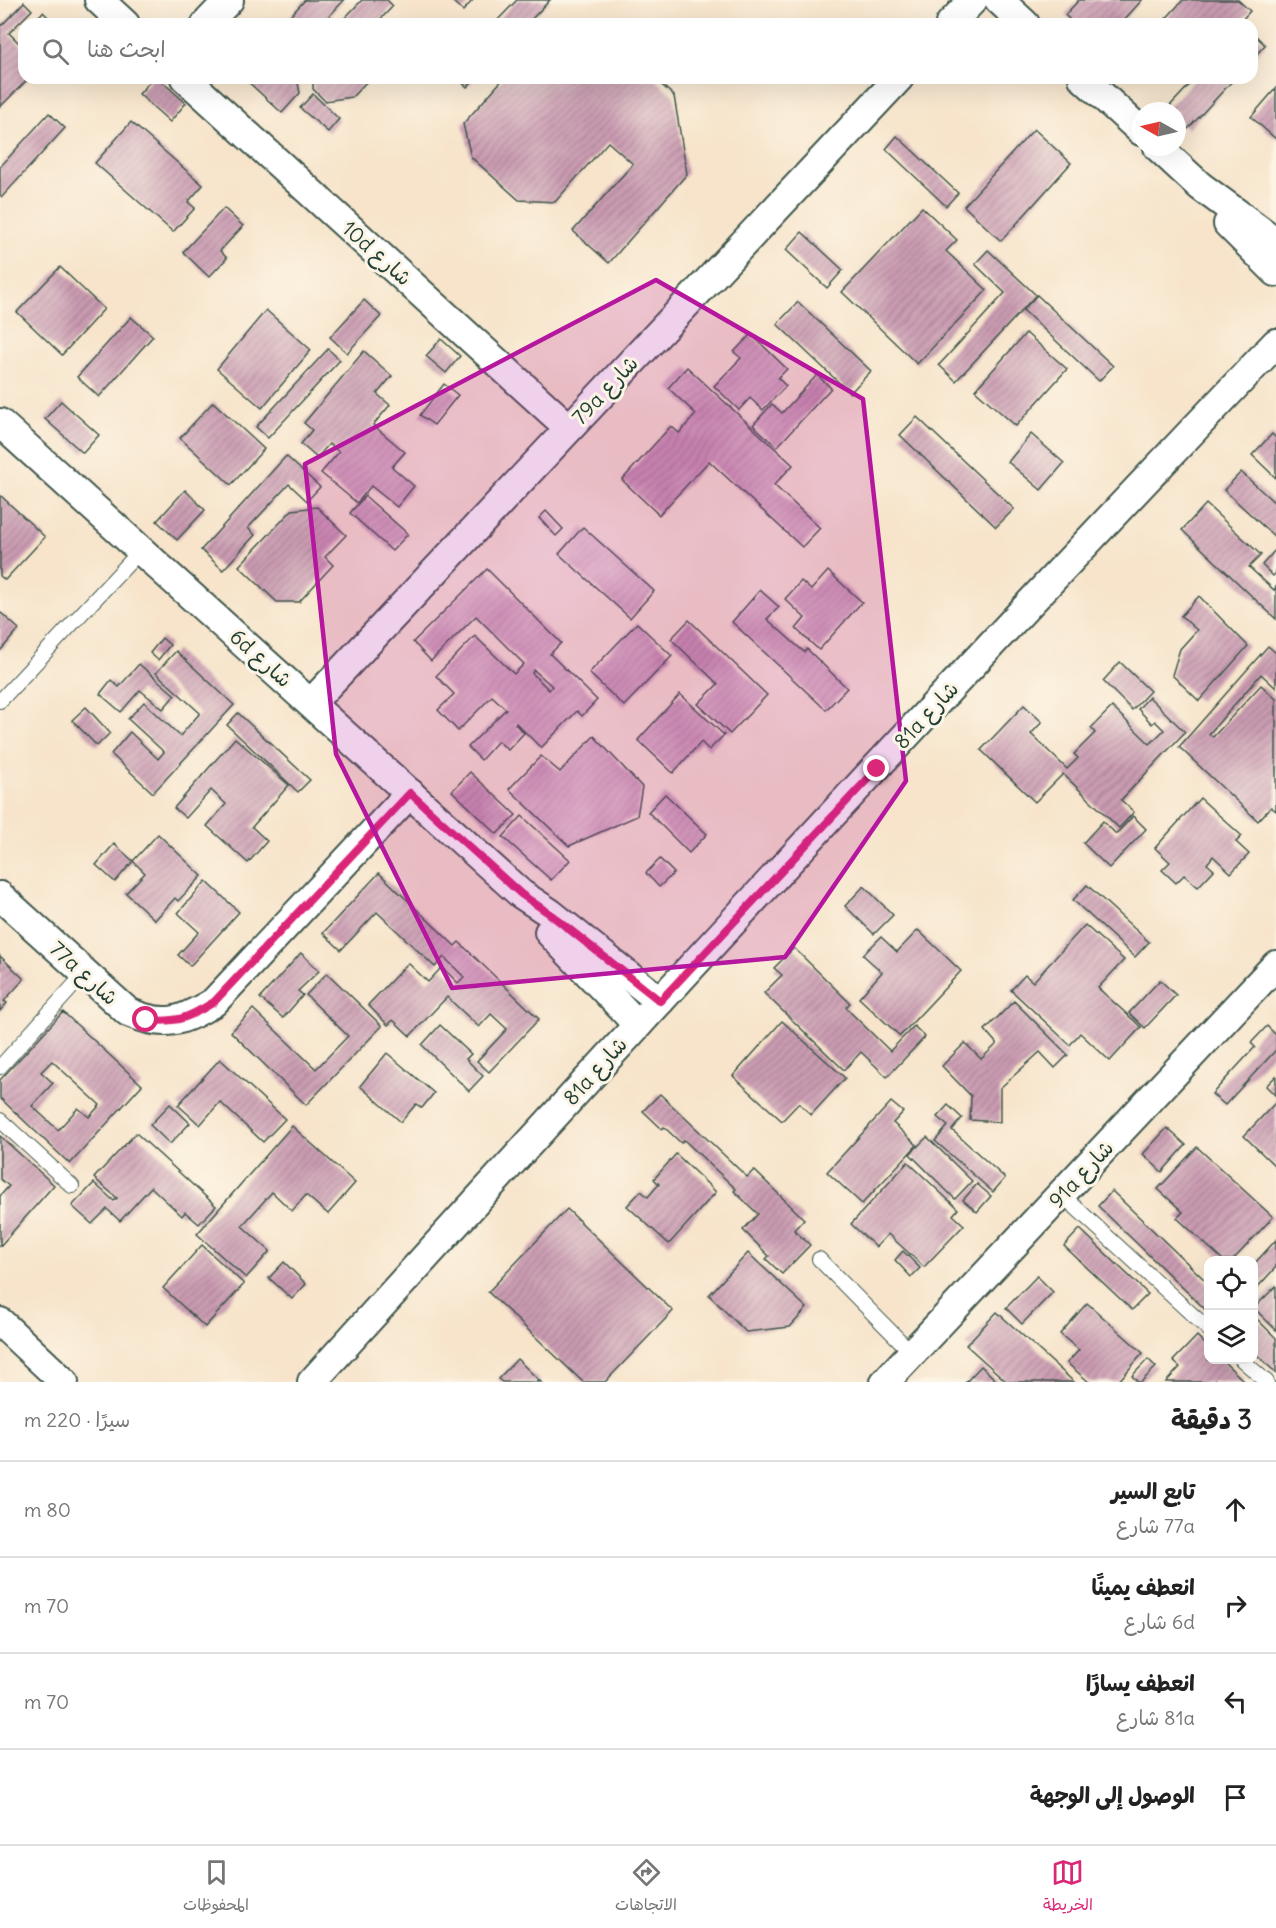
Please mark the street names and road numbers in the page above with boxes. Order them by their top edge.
street label: 10d شارع [335,215,418,293]
street label: 79a شارع [566,350,645,432]
street label: 6d شارع [223,623,298,695]
street label: 81a شارع [888,675,966,756]
street label: 77a شارع [43,935,124,1012]
street label: 81a شارع [557,1031,634,1112]
street label: 91a شارع [1043,1134,1121,1215]

